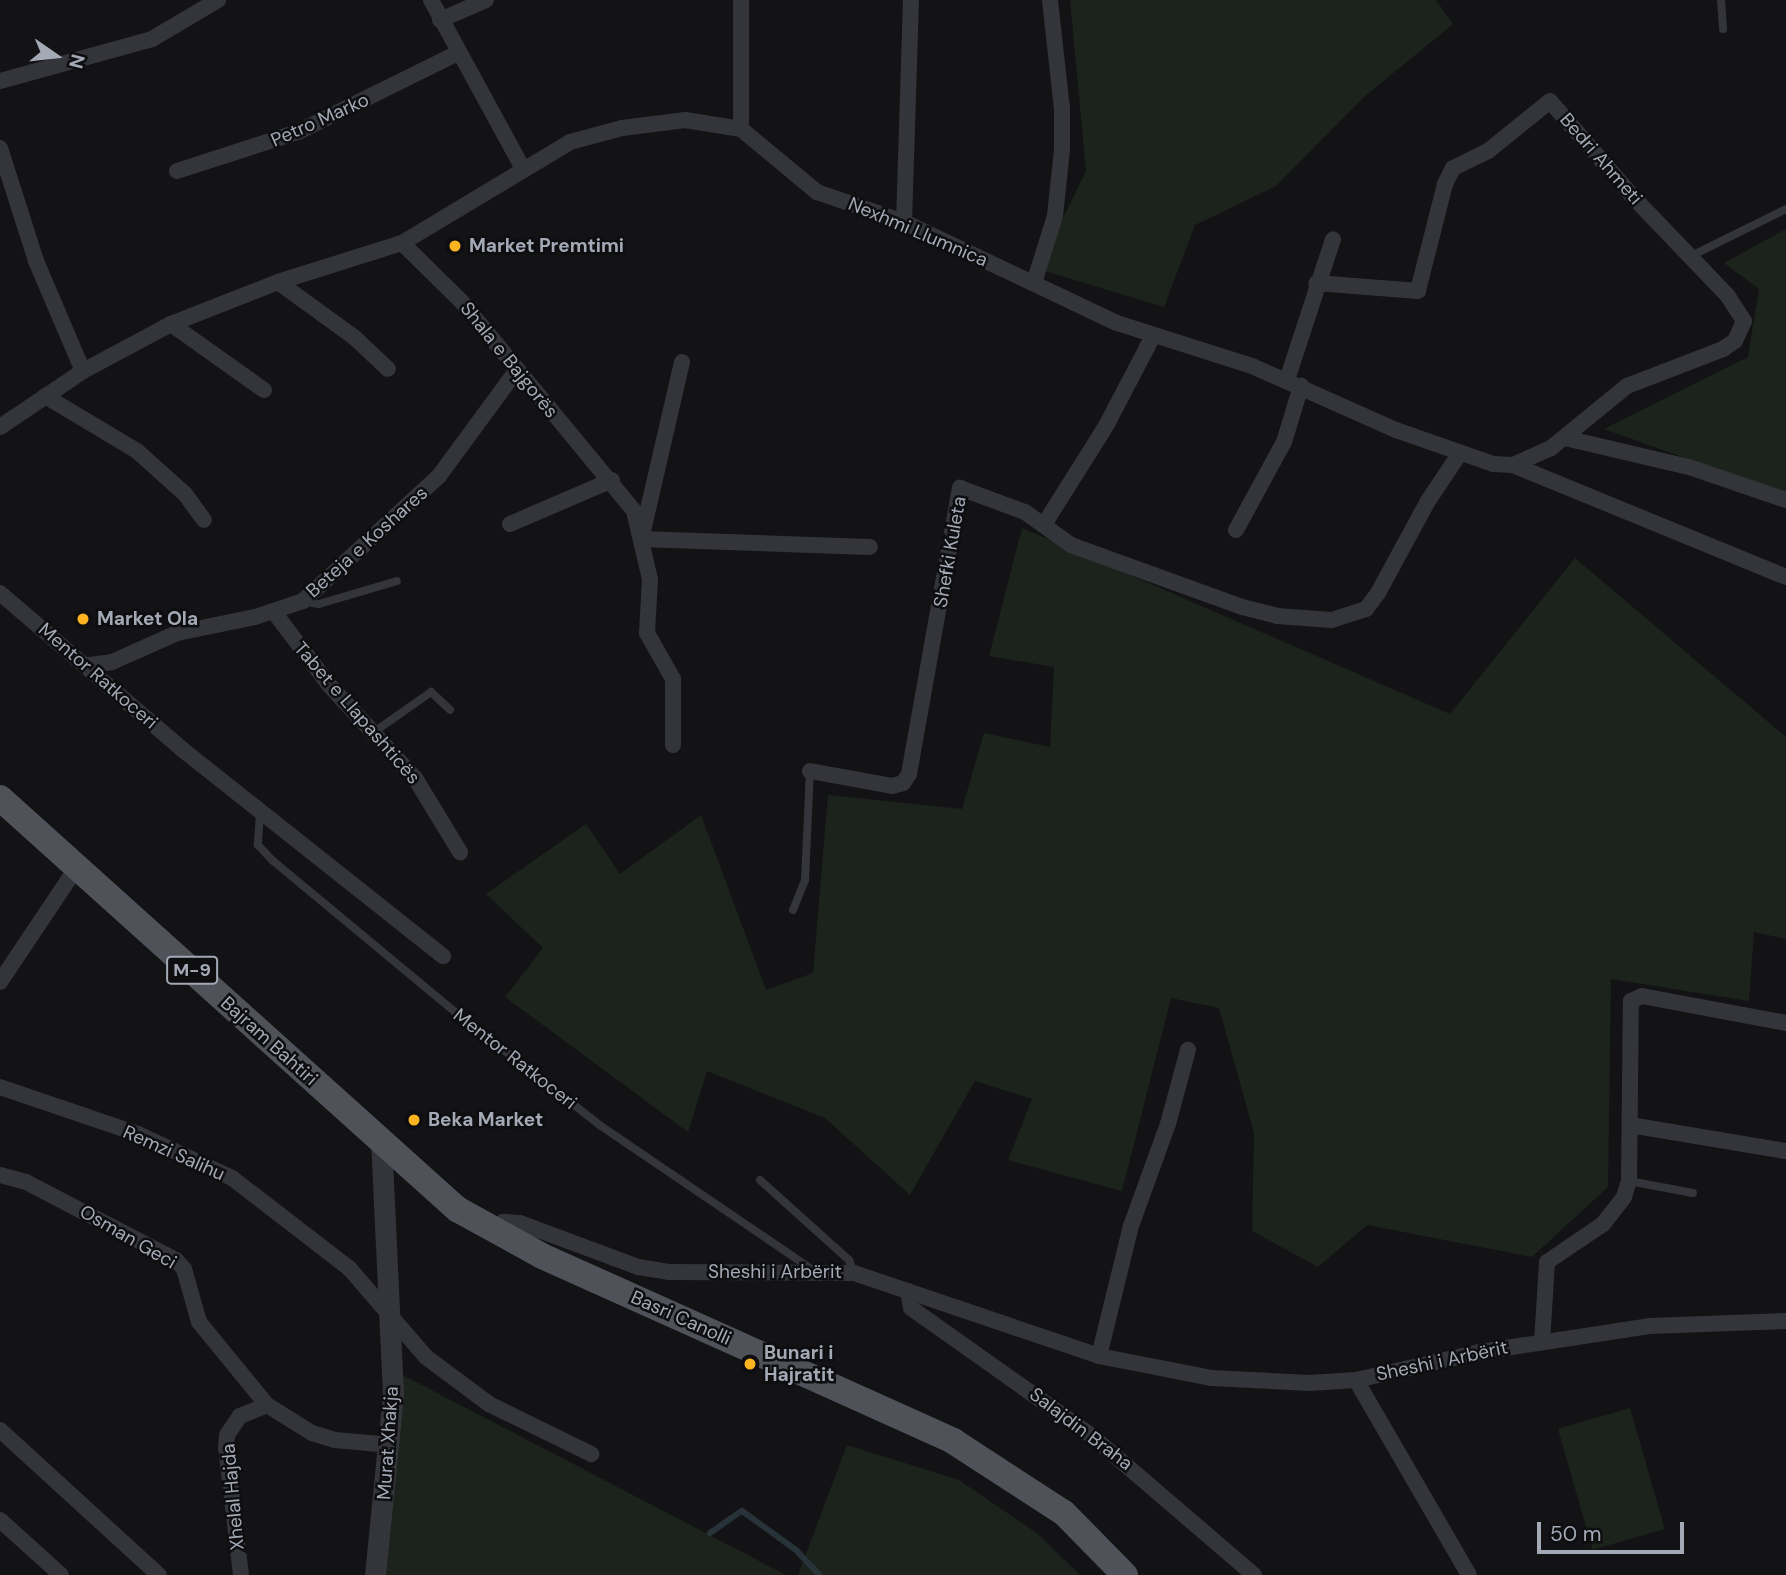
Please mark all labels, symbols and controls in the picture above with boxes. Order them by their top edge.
north arrow [21,21,91,91]
text: N [63,51,91,71]
street label: Petro Marko [267,88,373,152]
street label: Bedri Ahmeti [1555,109,1647,209]
street label: Nexhmi Llumnica [845,192,991,272]
place label: Market Premtimi [469,235,624,257]
marker: Market Premtimi [447,238,463,254]
street label: Shala e Bajgorës [455,297,563,423]
street label: Beteja e Koshares [302,482,432,602]
street label: Shefki Kuleta [929,495,971,609]
place label: Market Ola [97,608,198,630]
marker: Market Ola [75,611,91,627]
street label: Mentor Ratkoceri [34,618,162,734]
street label: Tabet e Llapashticës [289,637,425,789]
road number: M-9 [166,956,218,985]
street label: Bajram Bahtiri [216,992,322,1090]
street label: Mentor Ratkoceri [449,1004,581,1114]
place label: Beka Market [428,1109,543,1131]
marker: Beka Market [406,1112,422,1128]
street label: Remzi Salihu [120,1120,228,1186]
street label: Osman Geci [75,1200,181,1274]
street label: Sheshi i Arbërit [708,1261,842,1283]
street label: Basri Canolli [627,1286,735,1350]
street label: Sheshi i Arbërit [1374,1336,1510,1386]
place label: Bunari i Hajratit [764,1342,834,1386]
marker: Bunari i Hajratit [742,1356,758,1372]
street label: Salajdin Braha [1025,1383,1137,1475]
street label: Murat Xhakja [373,1385,403,1501]
street label: Xhelal Hajda [217,1443,249,1551]
scale bar [1541,1508,1688,1552]
text: 50 m [1550,1520,1601,1548]

